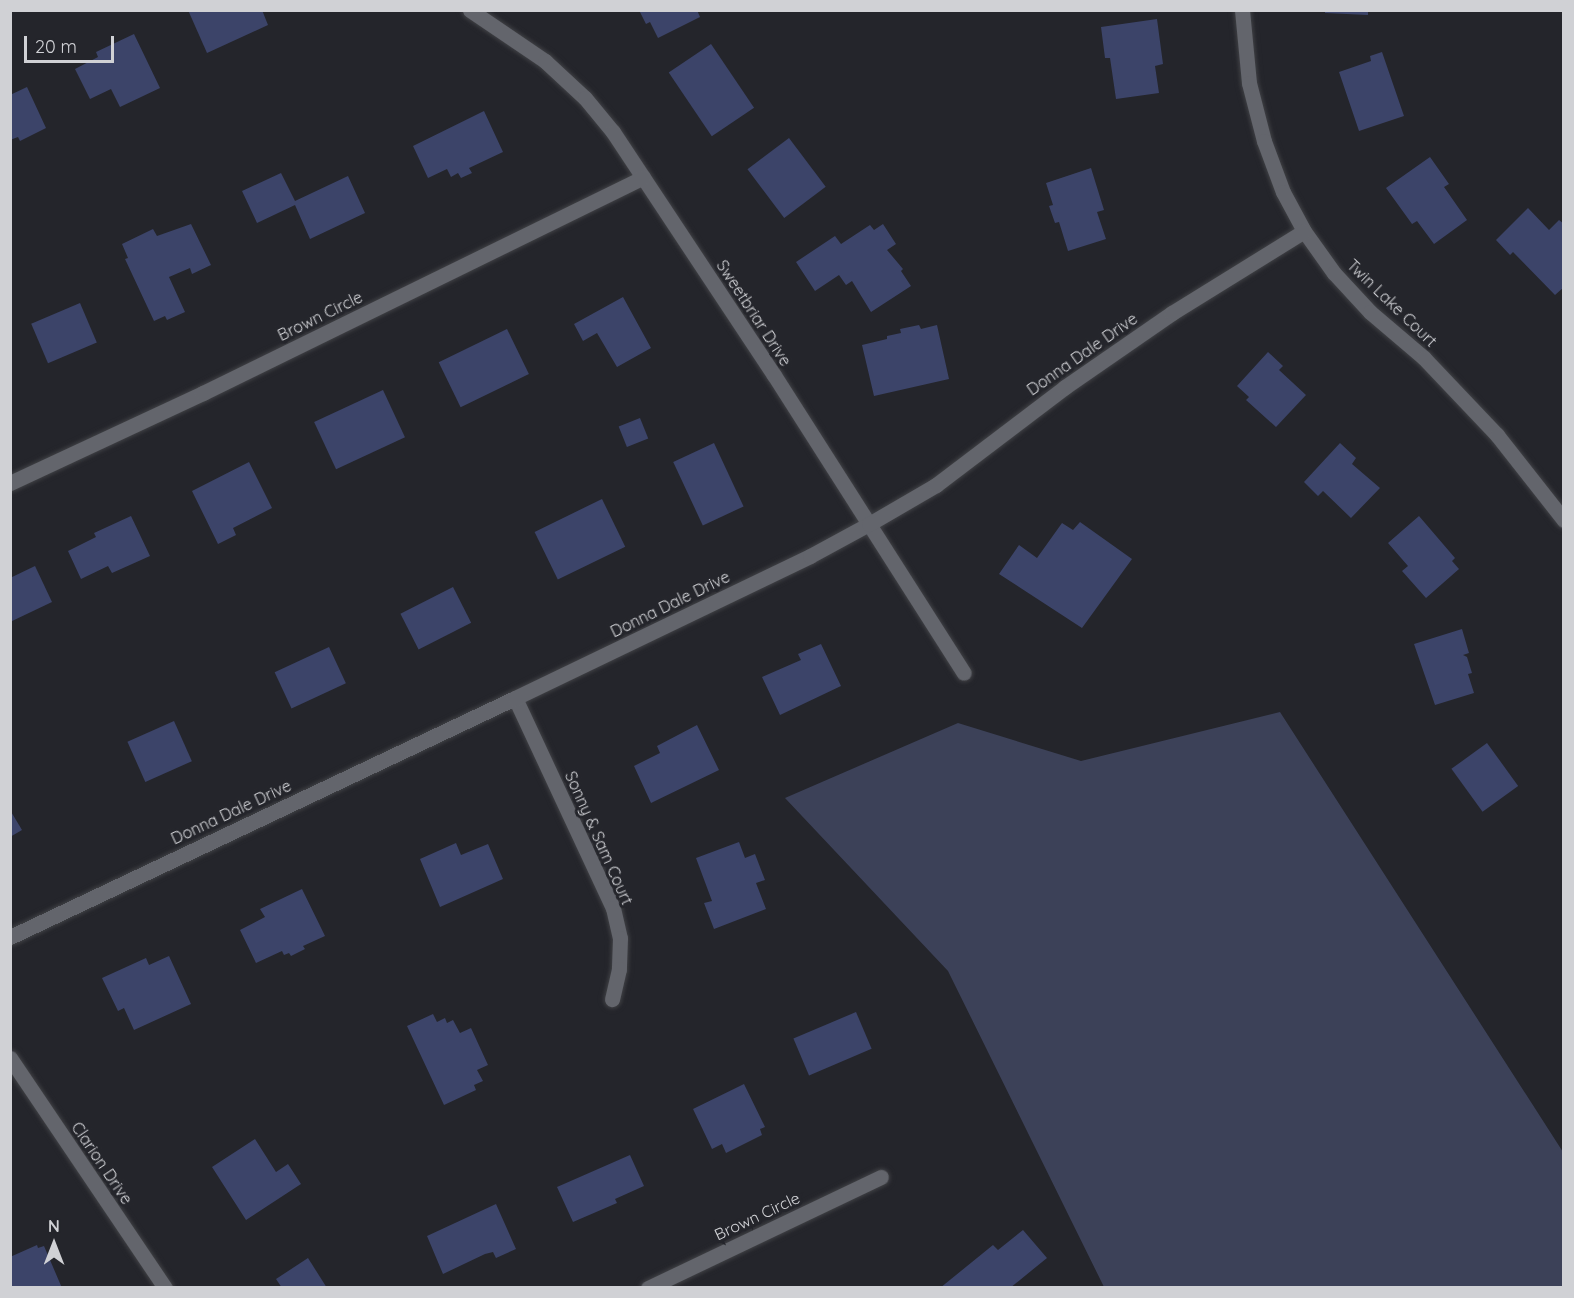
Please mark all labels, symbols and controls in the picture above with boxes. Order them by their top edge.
scale bar [27,24,117,62]
text: 20 m [35,35,77,58]
street label: Twin Lake Court [1343,255,1441,351]
street label: Sweetbriar Drive [713,256,795,370]
street label: Brown Circle [274,287,366,345]
street label: Donna Dale Drive [1023,309,1141,399]
street label: Donna Dale Drive [607,567,733,641]
street label: Sonny & Sam Court [561,768,637,908]
street label: Donna Dale Drive [168,776,294,848]
street label: Clarion Drive [67,1118,137,1208]
street label: Brown Circle [711,1188,803,1244]
north arrow [24,1214,84,1274]
text: N [48,1216,60,1236]

